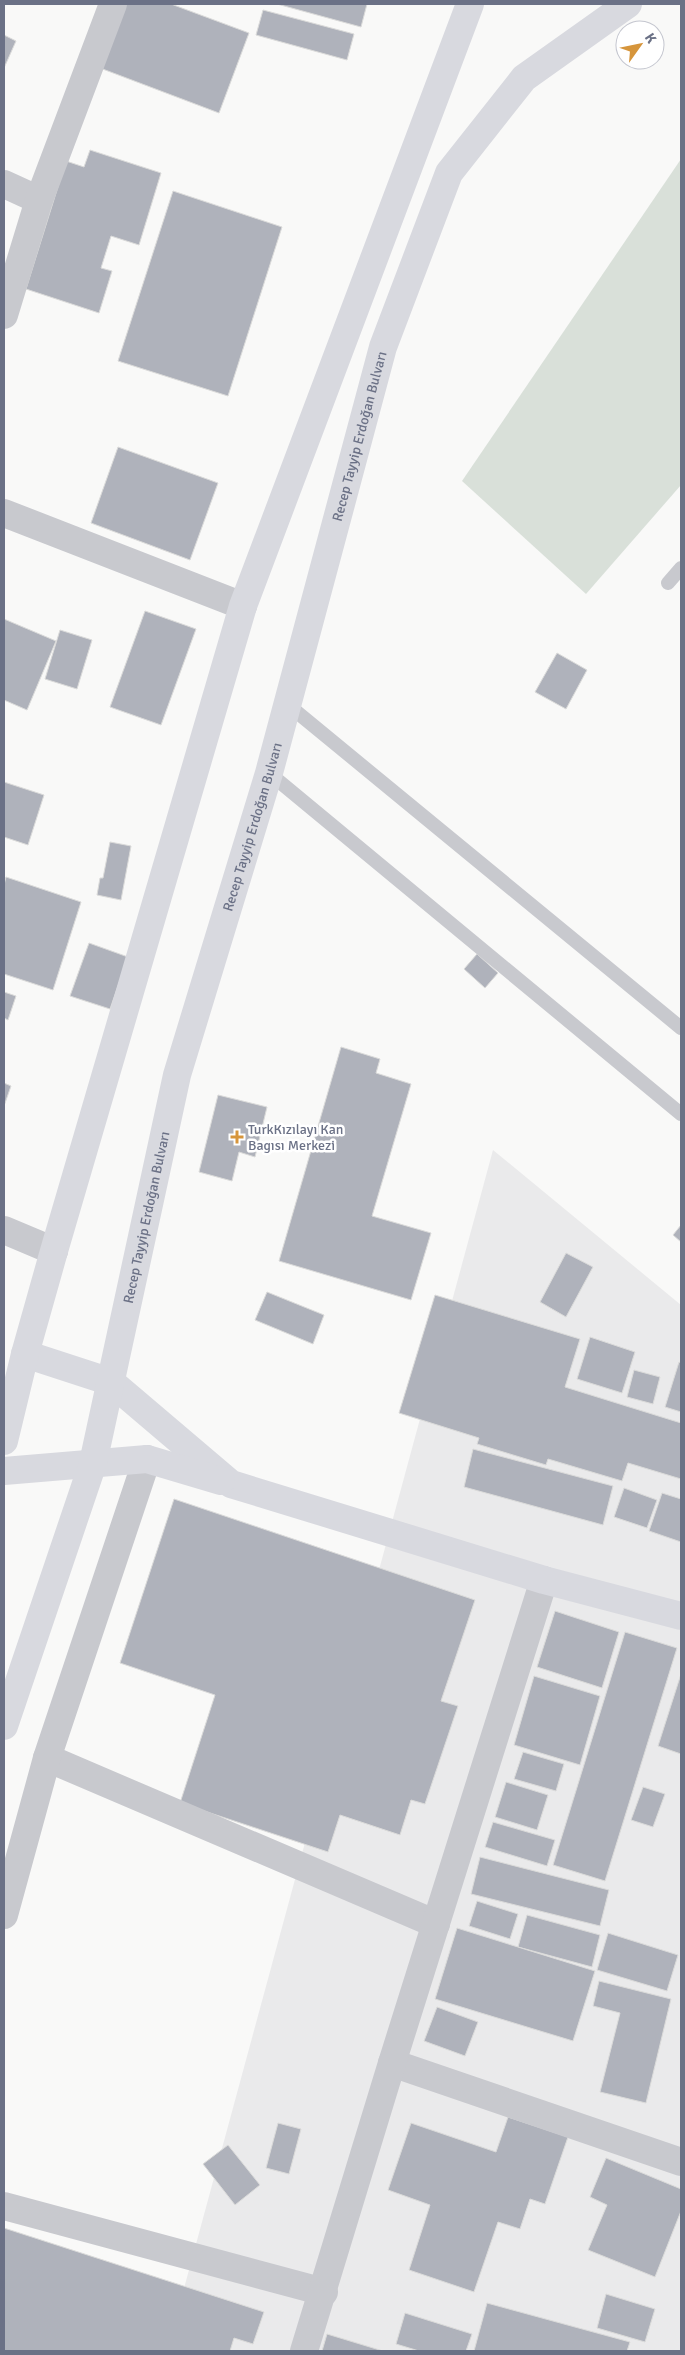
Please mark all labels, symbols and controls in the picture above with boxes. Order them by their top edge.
north arrow [615,20,665,70]
text: K [641,30,660,47]
street label: Recep Tayyip Erdoğan Bulvarı [329,349,391,523]
street label: Recep Tayyip Erdoğan Bulvarı [219,741,286,913]
place label: TurkKızılayı Kan Bagısı Merkezi [248,1121,343,1154]
street label: Recep Tayyip Erdoğan Bulvarı [120,1130,174,1305]
marker: TurkKızılayı Kan Bagısı Merkezi [230,1130,244,1144]

